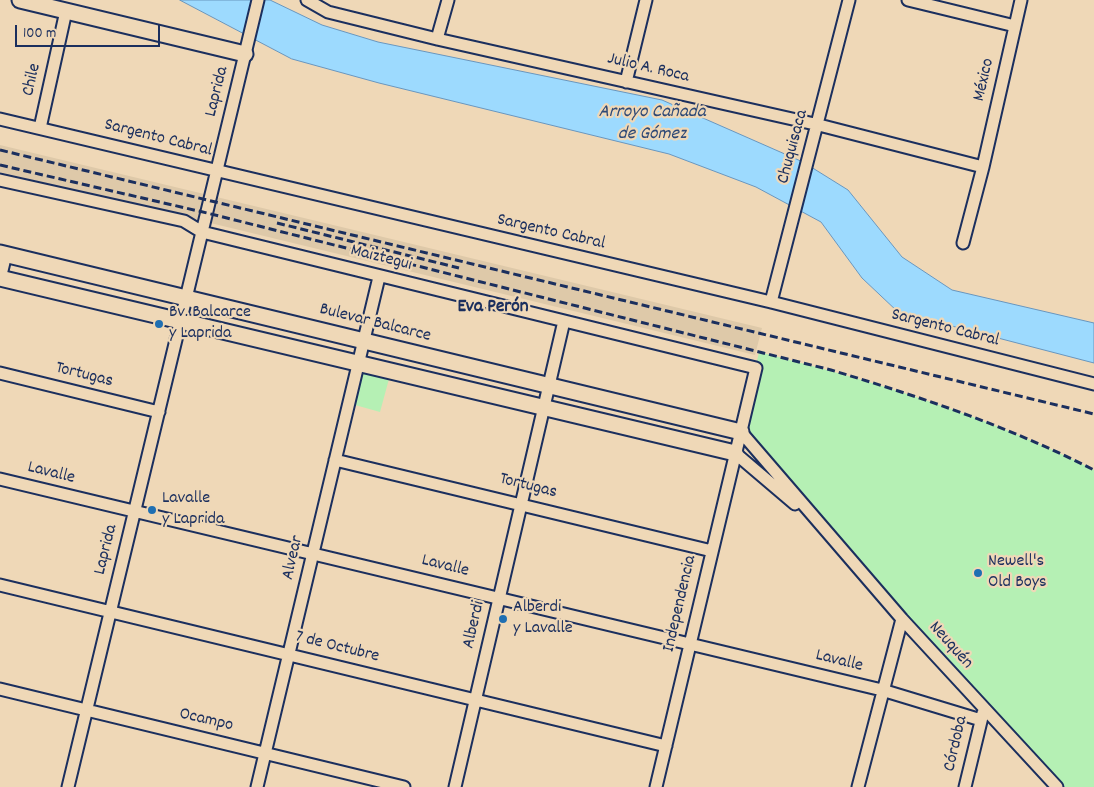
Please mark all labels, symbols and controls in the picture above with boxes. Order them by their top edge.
scale bar [18,15,162,47]
text: 100 m [23,23,56,45]
street label: Julio A. Roca [605,49,691,89]
street label: México [970,56,1000,104]
street label: Chile [19,62,47,98]
street label: Laprida [201,65,235,119]
water label: Arroyo Cañada de Gómez [598,102,706,146]
street label: Chuquisaca [774,108,814,186]
street label: Sargento Cabral [102,115,214,163]
street label: Sargento Cabral [495,210,607,256]
street label: Maiztegui [348,241,414,277]
district label: Eva Perón [457,297,529,319]
street label: Bulevar Balcarce [317,300,433,348]
place label: Bv. Balcarce y Laprida [169,303,251,346]
street label: Sargento Cabral [889,305,1001,353]
marker: Bv. Balcarce y Laprida [153,318,165,330]
street label: Tortugas [53,358,115,394]
street label: Lavalle [25,458,77,490]
street label: Tortugas [497,469,559,505]
place label: Lavalle y Laprida [162,489,224,532]
marker: Lavalle y Laprida [146,504,158,516]
street label: Laprida [90,523,124,577]
street label: Alvear [278,534,310,582]
street label: Lavalle [419,551,471,583]
place label: Newell's Old Boys [988,552,1047,594]
street label: Independencia [659,554,703,654]
marker: Newell's Old Boys [972,567,984,579]
place label: Alberdi y Lavalle [513,598,573,640]
street label: Alberdi [459,599,491,651]
marker: Alberdi y Lavalle [497,613,509,625]
street label: Neuquén [923,618,977,674]
street label: 7 de Octubre [293,627,381,669]
street label: Lavalle [813,646,865,678]
street label: Ocampo [177,704,235,738]
street label: Córdoba [940,714,974,774]

